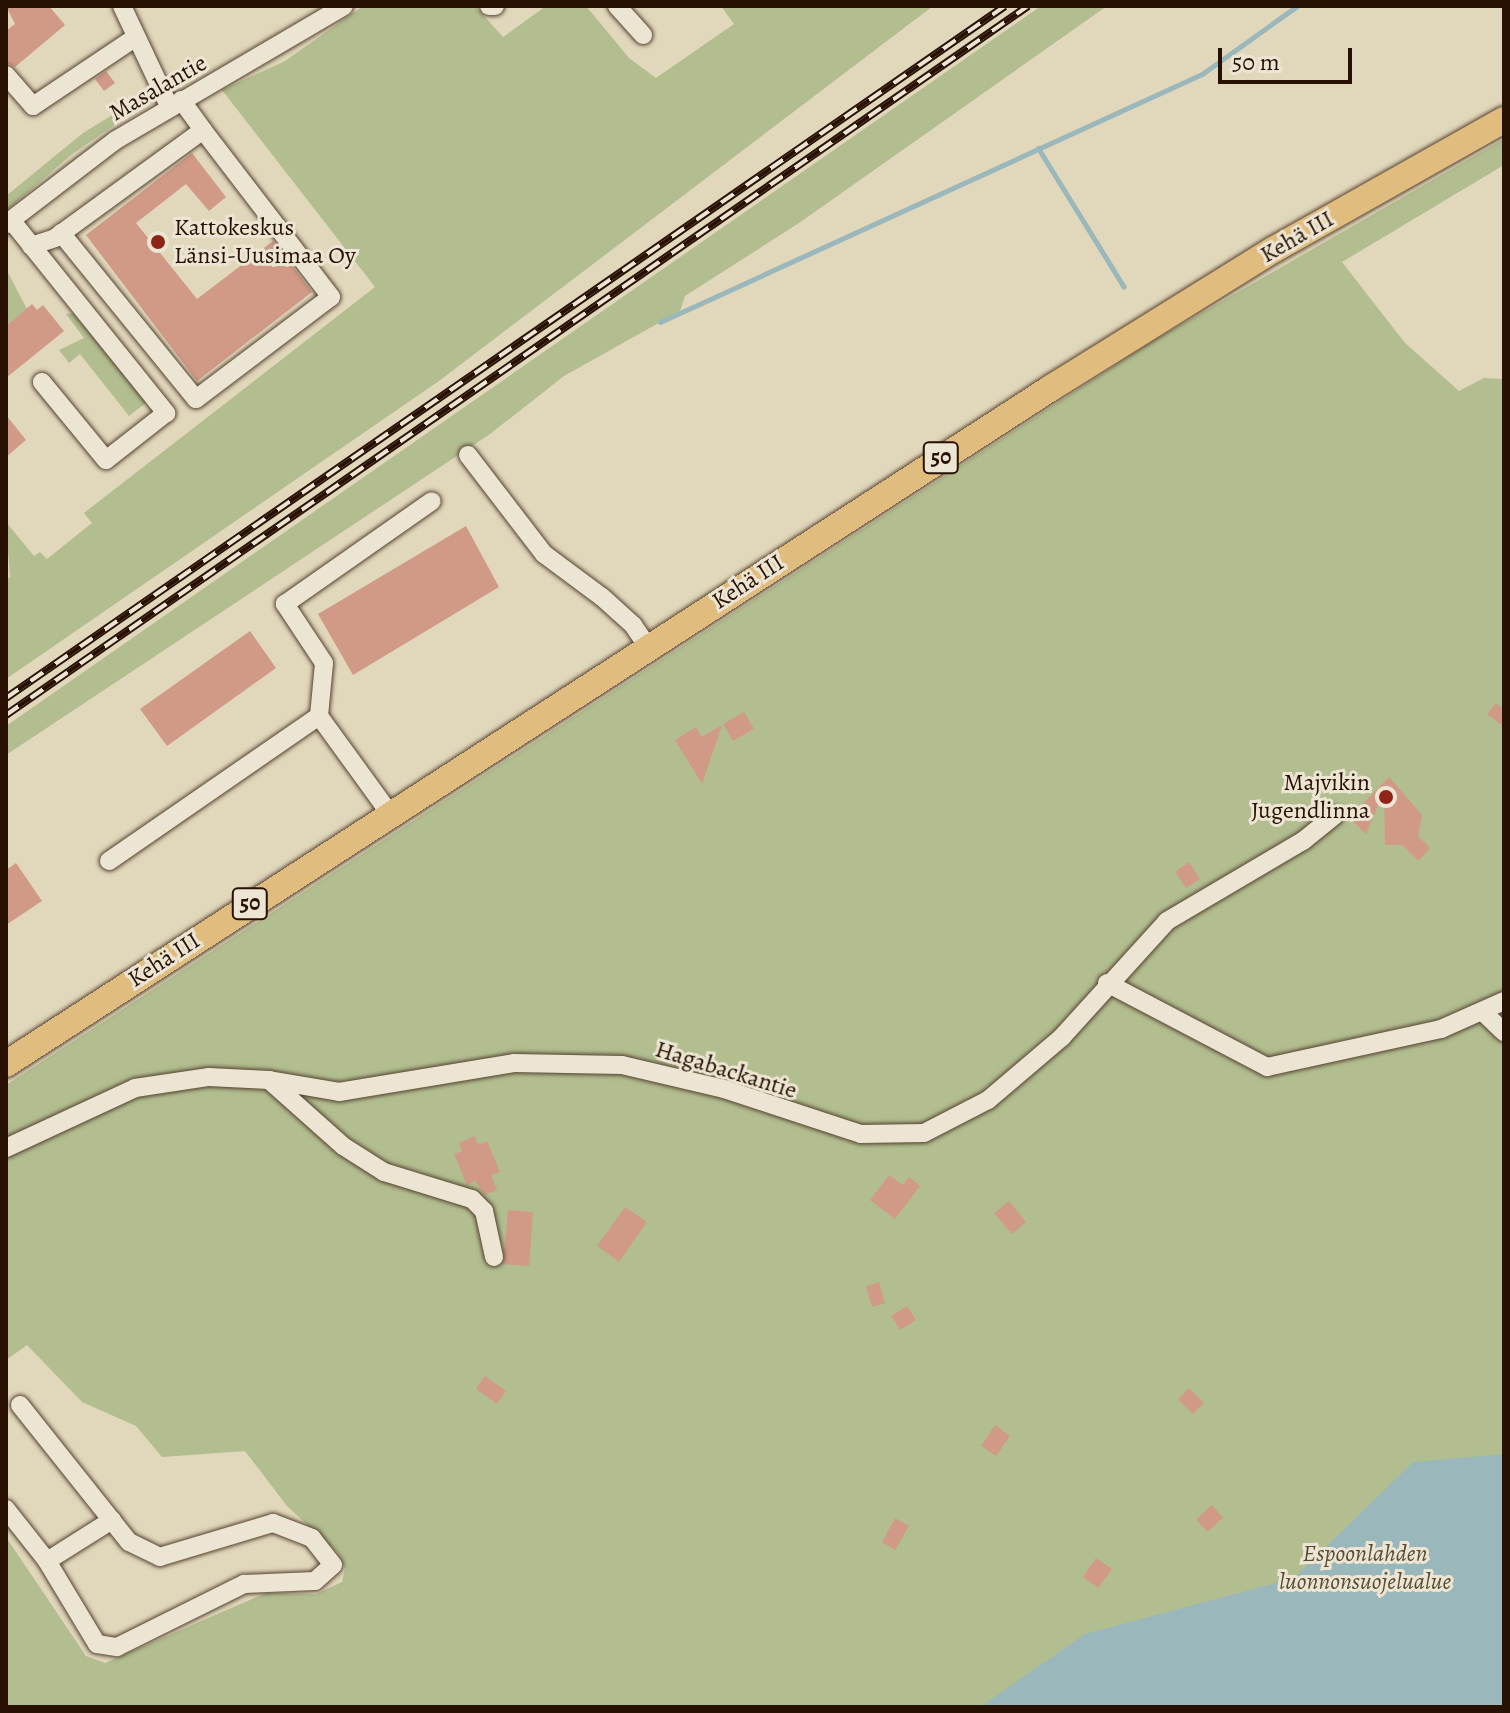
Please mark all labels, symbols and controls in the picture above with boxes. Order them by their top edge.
scale bar [1222,32,1356,82]
text: 50 m [1232,46,1280,78]
street label: Masalantie [104,49,212,127]
street label: Kehä III [1255,205,1339,269]
place label: Kattokeskus Länsi-Uusimaa Oy [174,214,356,270]
marker: Kattokeskus Länsi-Uusimaa Oy [149,233,167,251]
road number: 50 [921,440,961,476]
street label: Kehä III [707,548,789,616]
place label: Majvikin Jugendlinna [1251,769,1370,825]
marker: Majvikin Jugendlinna [1377,788,1395,806]
road number: 50 [230,886,270,922]
street label: Kehä III [123,926,205,994]
street label: Hagabackantie [652,1035,800,1105]
park label: Espoonlahden luonnonsuojelualue [1279,1540,1451,1596]

